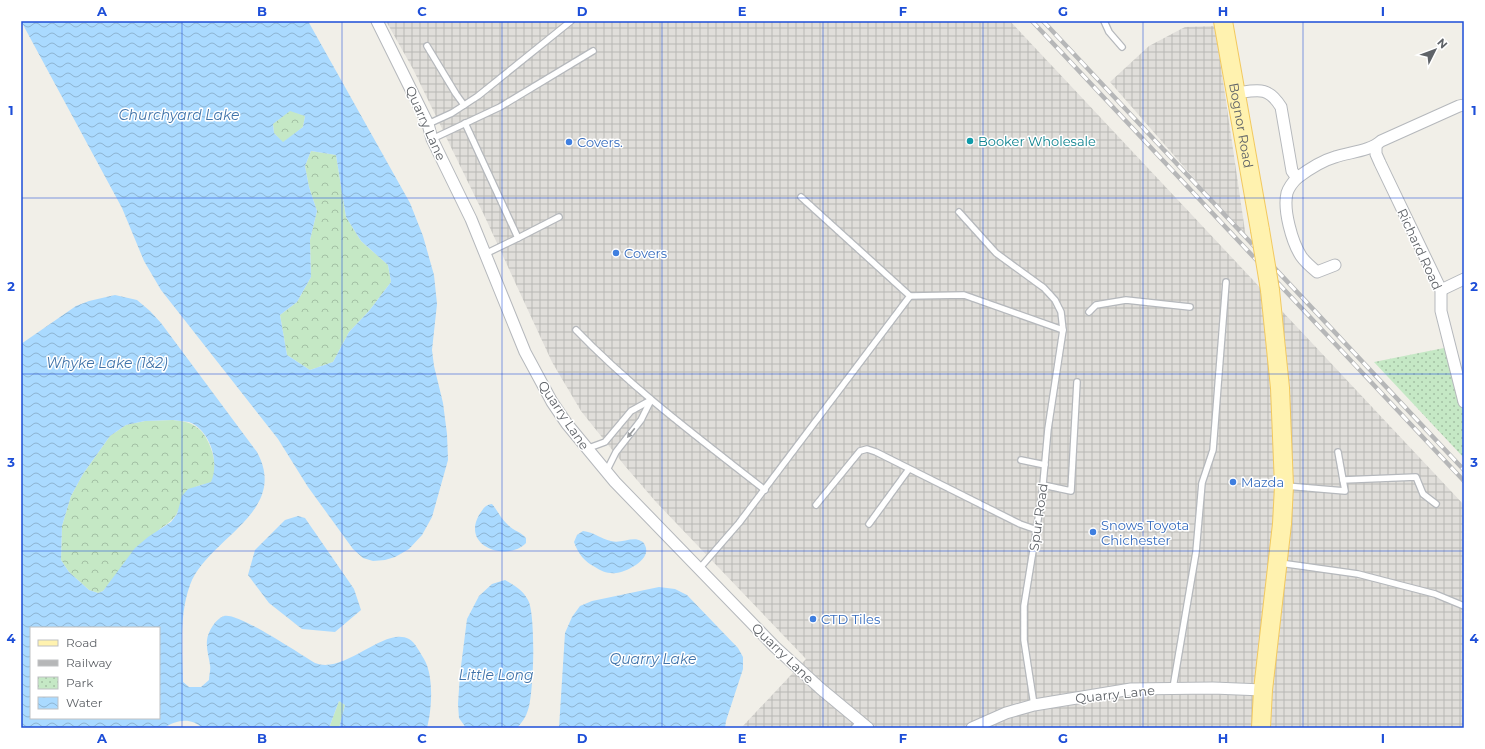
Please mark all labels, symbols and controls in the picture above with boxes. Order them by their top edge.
text: A [96,3,108,19]
text: B [257,3,267,19]
text: C [417,3,427,19]
text: D [577,3,588,19]
text: E [738,3,747,19]
text: F [899,3,907,19]
text: G [1058,3,1068,19]
text: H [1218,3,1228,19]
text: I [1381,3,1385,19]
north arrow [1415,30,1455,70]
text: N [1434,35,1451,51]
street label: Bognor Road [1226,81,1257,169]
street label: Quarry Lane [402,83,450,163]
text: 1 [8,102,14,118]
text: 1 [1471,102,1477,118]
water label: Churchyard Lake [119,106,239,124]
place label: Booker Wholesale [978,133,1096,149]
place label: Covers. [577,134,623,150]
marker: Booker Wholesale [965,136,975,146]
marker: Covers. [564,137,574,147]
street label: Richard Road [1394,206,1446,292]
place label: Covers [624,245,667,261]
marker: Covers [611,248,621,258]
text: 2 [7,278,15,294]
text: 2 [1470,278,1478,294]
water label: Whyke Lake (1&2) [46,354,168,372]
street label: Quarry Lane [535,377,593,453]
one-way arrow [627,427,636,438]
text: 3 [6,454,15,470]
text: 3 [1469,454,1478,470]
place label: Mazda [1241,474,1284,490]
marker: Mazda [1228,477,1238,487]
street label: Spur Road [1025,482,1051,552]
place label: Snows Toyota Chichester [1101,517,1189,548]
marker: Snows Toyota Chichester [1088,527,1098,537]
place label: CTD Tiles [821,611,880,627]
marker: CTD Tiles [808,614,818,624]
street label: Quarry Lane [749,619,817,687]
legend [30,627,160,719]
text: 4 [7,630,16,646]
text: 4 [1470,630,1479,646]
text: Road [66,635,97,650]
water label: Quarry Lake [609,650,697,668]
text: Railway [66,655,112,670]
water label: Little Long [458,666,534,684]
text: Park [66,675,94,690]
street label: Quarry Lane [1074,682,1156,706]
text: Water [66,695,103,710]
text: A [96,730,108,746]
text: B [257,730,267,746]
text: C [417,730,427,746]
text: D [577,730,588,746]
text: E [738,730,747,746]
text: F [899,730,907,746]
text: G [1058,730,1068,746]
text: H [1218,730,1228,746]
text: I [1381,730,1385,746]

